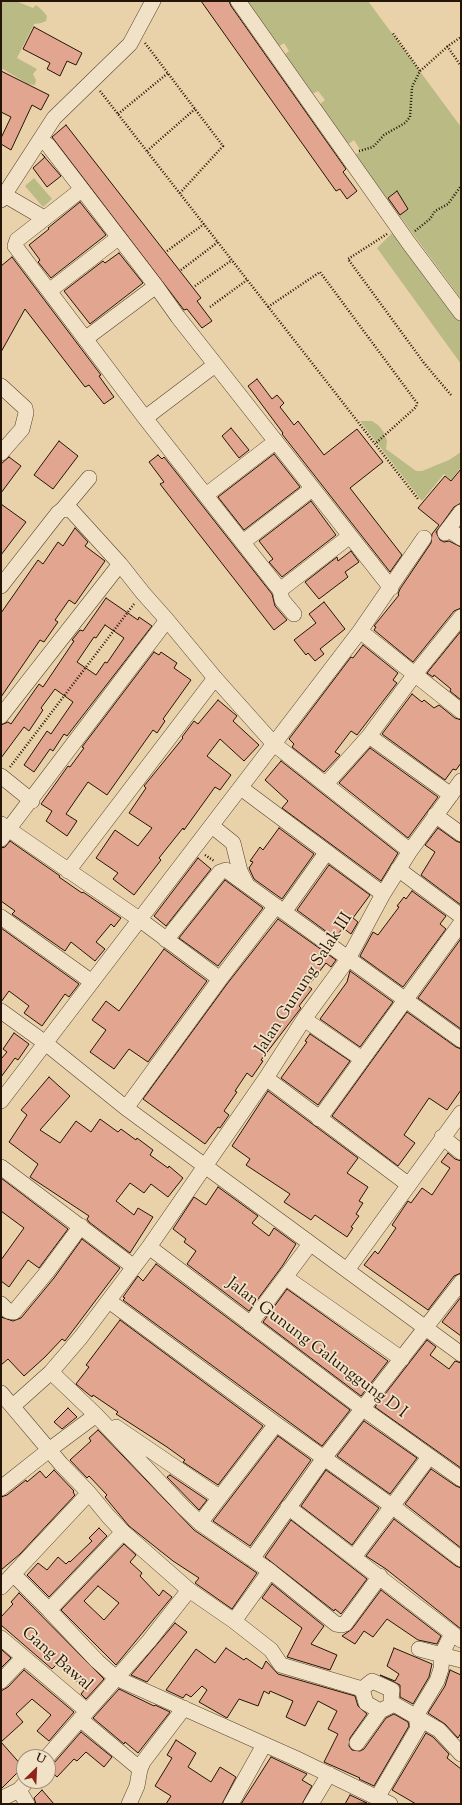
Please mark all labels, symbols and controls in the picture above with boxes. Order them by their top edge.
street label: Jalan Gunung Salak III [252,910,358,1058]
street label: Jalan Gunung Galunggung D I [222,1274,410,1424]
street label: Gang Bawal [16,1624,96,1696]
north arrow [16,1749,56,1789]
text: U [33,1750,48,1768]

